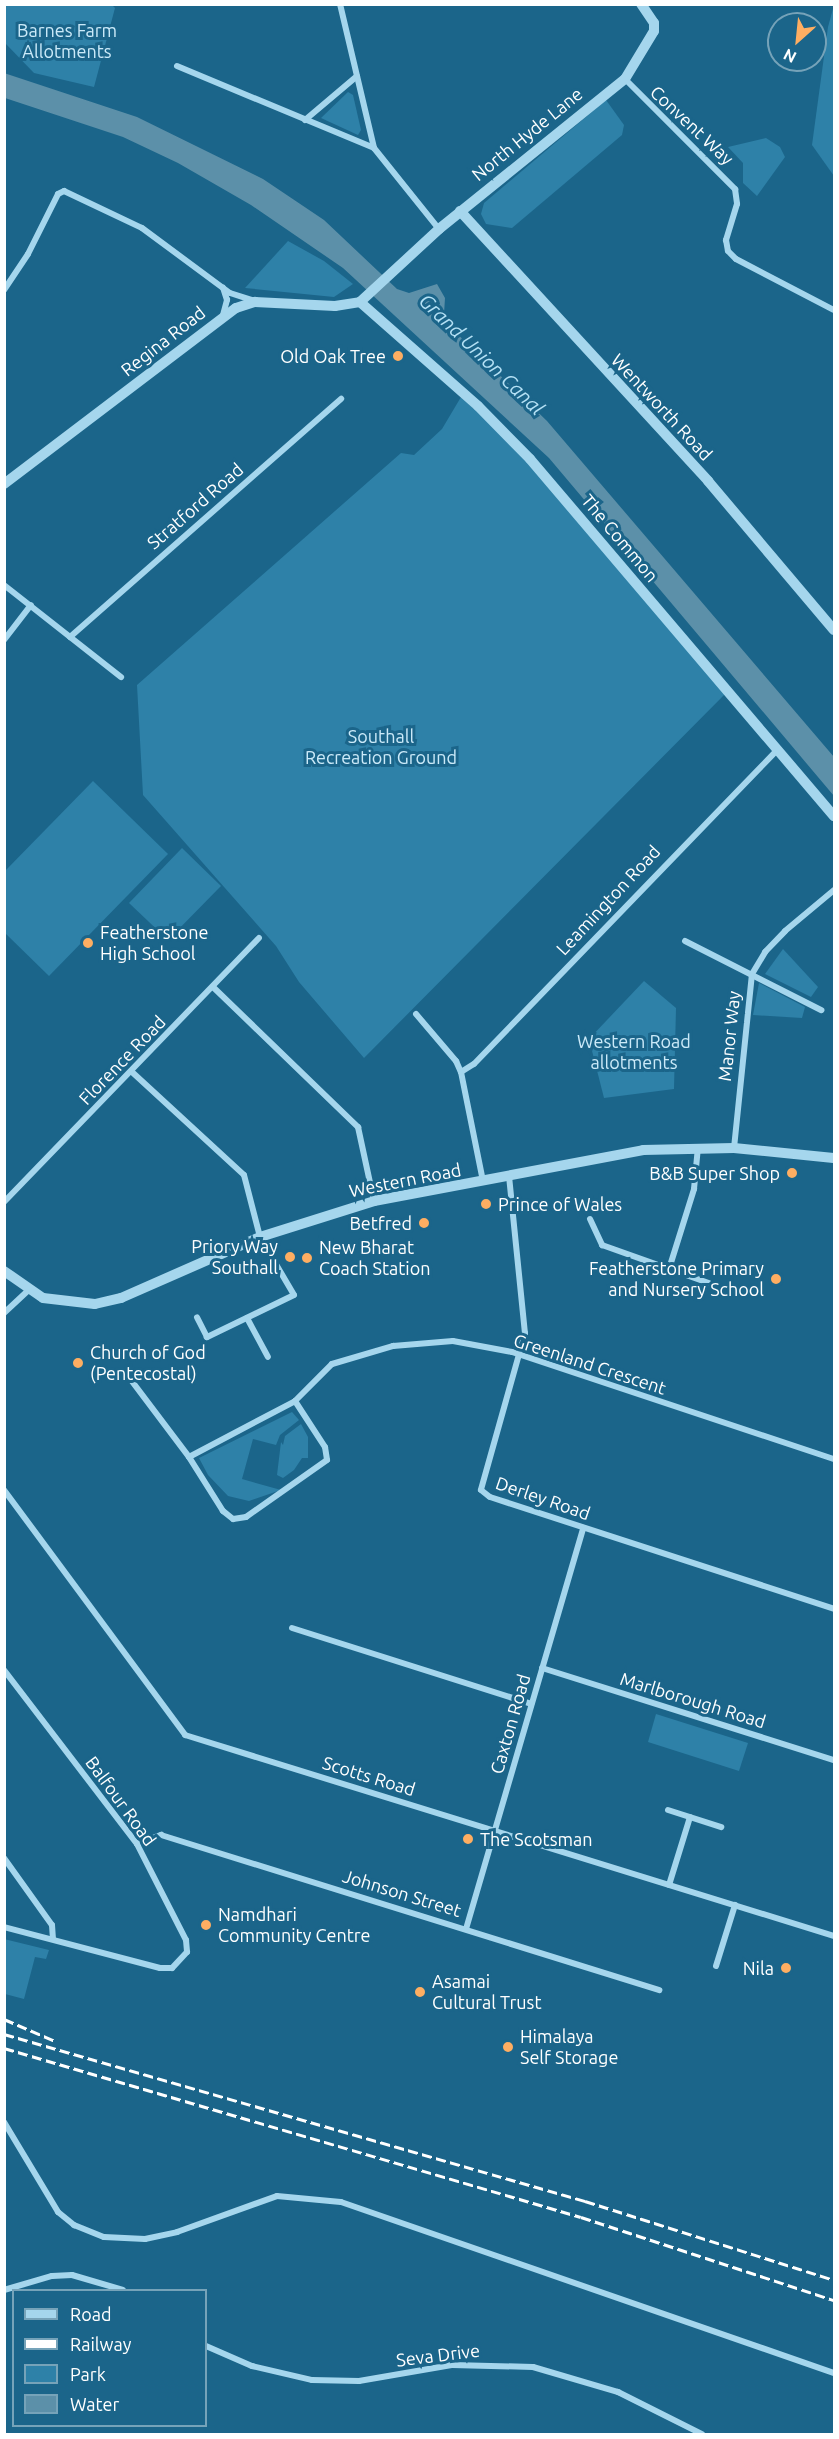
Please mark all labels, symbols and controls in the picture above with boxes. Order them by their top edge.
north arrow [767,12,827,72]
park label: Barnes Farm Allotments [17,20,117,63]
text: N [780,46,799,67]
street label: Convent Way [646,81,738,169]
street label: North Hyde Lane [467,83,587,185]
water label: Grand Union Canal [414,288,550,420]
street label: Regina Road [117,301,209,381]
place label: Old Oak Tree [280,345,386,367]
marker: Old Oak Tree [391,349,405,363]
street label: Wentworth Road [607,349,717,465]
street label: Stratford Road [143,459,247,553]
street label: The Common [577,490,663,586]
park label: Southall Recreation Ground [305,726,457,768]
street label: Leamington Road [552,841,664,959]
place label: Featherstone High School [100,922,208,964]
marker: Featherstone High School [81,936,95,950]
street label: Manor Way [714,990,744,1082]
street label: Florence Road [74,1011,170,1109]
park label: Western Road allotments [577,1031,691,1074]
street label: Western Road [347,1159,463,1201]
place label: B&B Super Shop [649,1162,780,1184]
marker: B&B Super Shop [785,1166,799,1180]
place label: Prince of Wales [498,1193,622,1215]
marker: Prince of Wales [479,1197,493,1211]
place label: Betfred [349,1212,412,1234]
marker: Betfred [417,1216,431,1230]
place label: Priory Way Southall [191,1236,278,1278]
place label: New Bharat Coach Station [319,1237,431,1280]
marker: Priory Way Southall [283,1250,297,1264]
marker: New Bharat Coach Station [300,1251,314,1265]
place label: Featherstone Primary and Nursery School [589,1258,764,1300]
marker: Featherstone Primary and Nursery School [769,1272,783,1286]
street label: Greenland Crescent [511,1329,669,1399]
place label: Church of God (Pentecostal) [90,1342,206,1384]
marker: Church of God (Pentecostal) [71,1356,85,1370]
street label: Derley Road [493,1472,593,1524]
street label: Marlborough Road [617,1668,769,1732]
street label: Caxton Road [485,1672,535,1776]
street label: Balfour Road [81,1752,161,1850]
street label: Scotts Road [320,1752,418,1800]
place label: The Scotsman [480,1828,593,1850]
marker: The Scotsman [461,1832,475,1846]
street label: Johnson Street [340,1865,464,1921]
place label: Namdhari Community Centre [218,1904,370,1946]
marker: Namdhari Community Centre [199,1918,213,1932]
place label: Nila [743,1957,774,1979]
marker: Nila [779,1961,793,1975]
place label: Asamai Cultural Trust [432,1971,541,2014]
marker: Asamai Cultural Trust [413,1985,427,1999]
place label: Himalaya Self Storage [520,2026,618,2068]
marker: Himalaya Self Storage [501,2040,515,2054]
legend [12,2289,207,2427]
text: Road [70,2304,112,2324]
text: Railway [70,2334,131,2354]
street label: Seva Drive [395,2339,481,2371]
text: Park [70,2364,106,2384]
text: Water [70,2394,119,2414]

